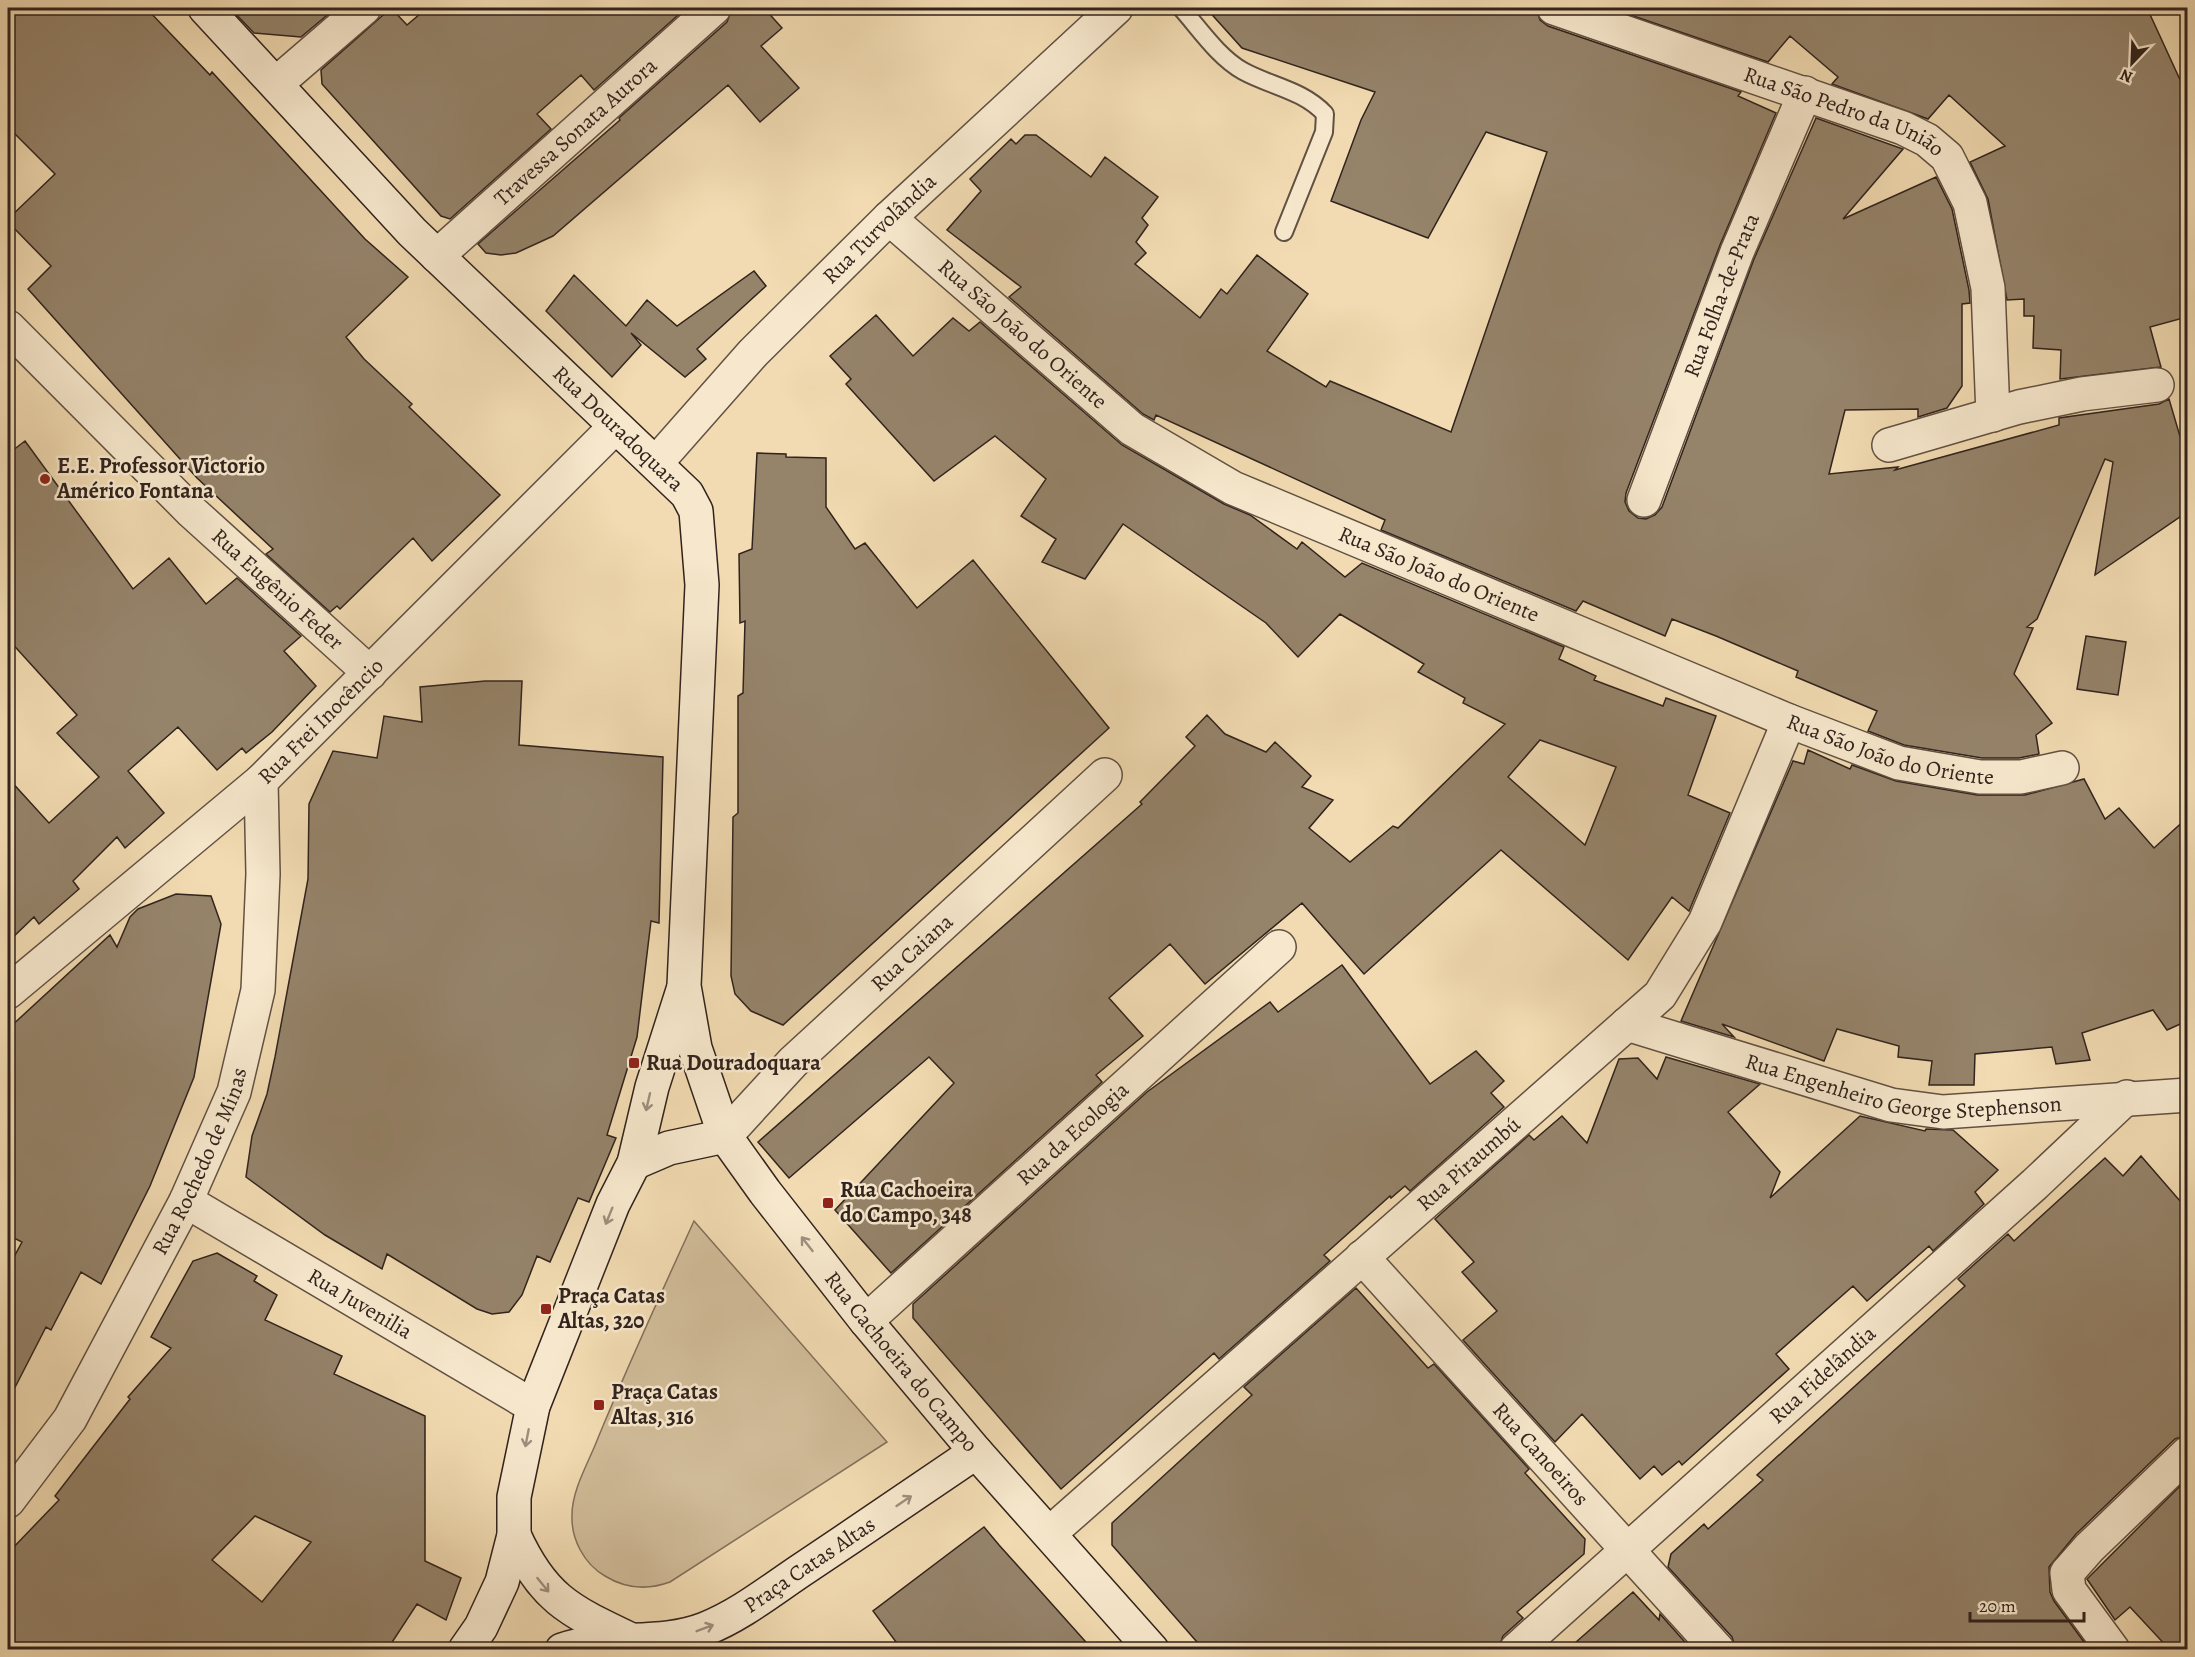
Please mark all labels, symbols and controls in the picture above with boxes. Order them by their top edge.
north arrow [2102,33,2162,93]
street label: Travessa Sonata Aurora [488,50,664,213]
street label: Rua São Pedro da União [1740,59,1951,164]
text: N [2117,63,2136,88]
street label: Rua Turvolândia [816,166,943,291]
street label: Rua Folha-de-Prata [1676,208,1767,382]
street label: Rua São João do Oriente [932,252,1114,416]
street label: Rua Douradoquara [546,359,691,499]
place label: E.E. Professor Victorio Américo Fontana [56,451,265,506]
marker: E.E. Professor Victorio Américo Fontana [38,472,52,486]
street label: Rua São João do Oriente [1334,519,1544,630]
street label: Rua Eugênio Feder [205,522,350,657]
street label: Rua Frei Inocêncio [251,652,390,791]
street label: Rua São João do Oriente [1783,707,1994,792]
street label: Rua Caiana [864,907,960,998]
street label: Rua Engenheiro George Stephenson [1742,1046,2063,1127]
place label: Rua Douradoquara [646,1048,821,1078]
marker: Rua Douradoquara [627,1056,641,1070]
street label: Rua Rochedo de Minas [145,1065,254,1260]
street label: Rua da Ecologia [1010,1074,1136,1193]
one-way arrow [642,1092,654,1111]
street label: Rua Piraumbú [1410,1110,1527,1218]
place label: Rua Cachoeira do Campo, 348 [840,1175,973,1230]
marker: Rua Cachoeira do Campo, 348 [821,1196,835,1210]
one-way arrow [603,1206,614,1225]
one-way arrow [800,1237,813,1253]
street label: Rua Juvenilia [302,1261,419,1347]
street label: Rua Cachoeira do Campo [817,1265,985,1459]
place label: Praça Catas Altas, 320 [557,1281,665,1336]
marker: Praça Catas Altas, 320 [539,1302,553,1316]
street label: Rua Fidelândia [1763,1318,1883,1431]
place label: Praça Catas Altas, 316 [610,1377,718,1432]
street label: Rua Canoeiros [1486,1396,1596,1513]
marker: Praça Catas Altas, 316 [592,1398,606,1412]
one-way arrow [521,1428,532,1447]
one-way arrow [896,1495,912,1507]
street label: Praça Catas Altas [738,1510,881,1620]
one-way arrow [536,1577,550,1592]
scale bar [1970,1585,2084,1623]
text: 20 m [1979,1594,2016,1618]
one-way arrow [695,1622,714,1633]

